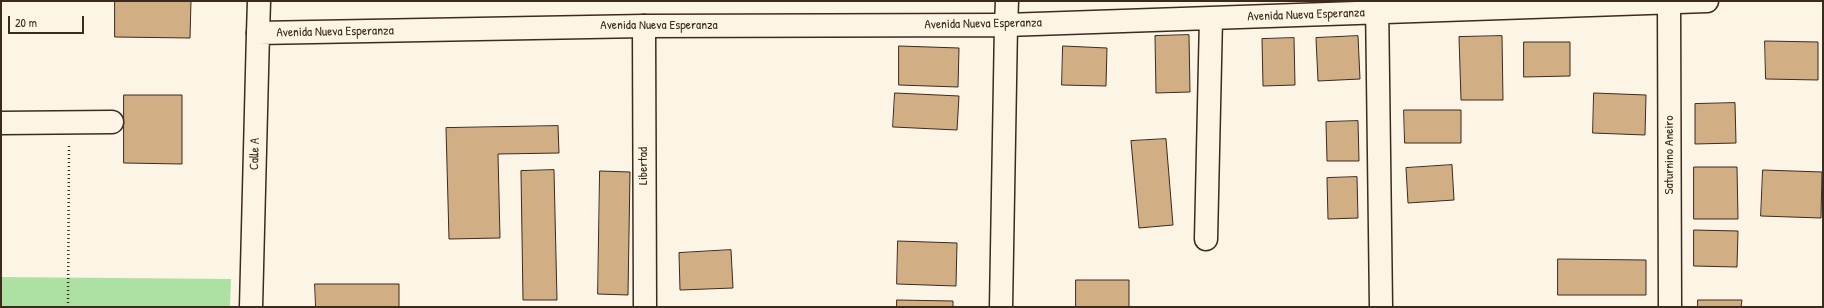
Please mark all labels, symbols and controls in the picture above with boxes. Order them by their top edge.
street label: Avenida Nueva Esperanza [1247,5,1365,25]
scale bar [10,8,86,34]
text: 20 m [15,14,37,31]
street label: Avenida Nueva Esperanza [924,15,1042,33]
street label: Avenida Nueva Esperanza [600,18,718,34]
street label: Avenida Nueva Esperanza [276,23,394,41]
street label: Saturnino Aneiro [1662,115,1678,195]
street label: Calle A [247,138,263,170]
street label: Libertad [636,147,652,185]

